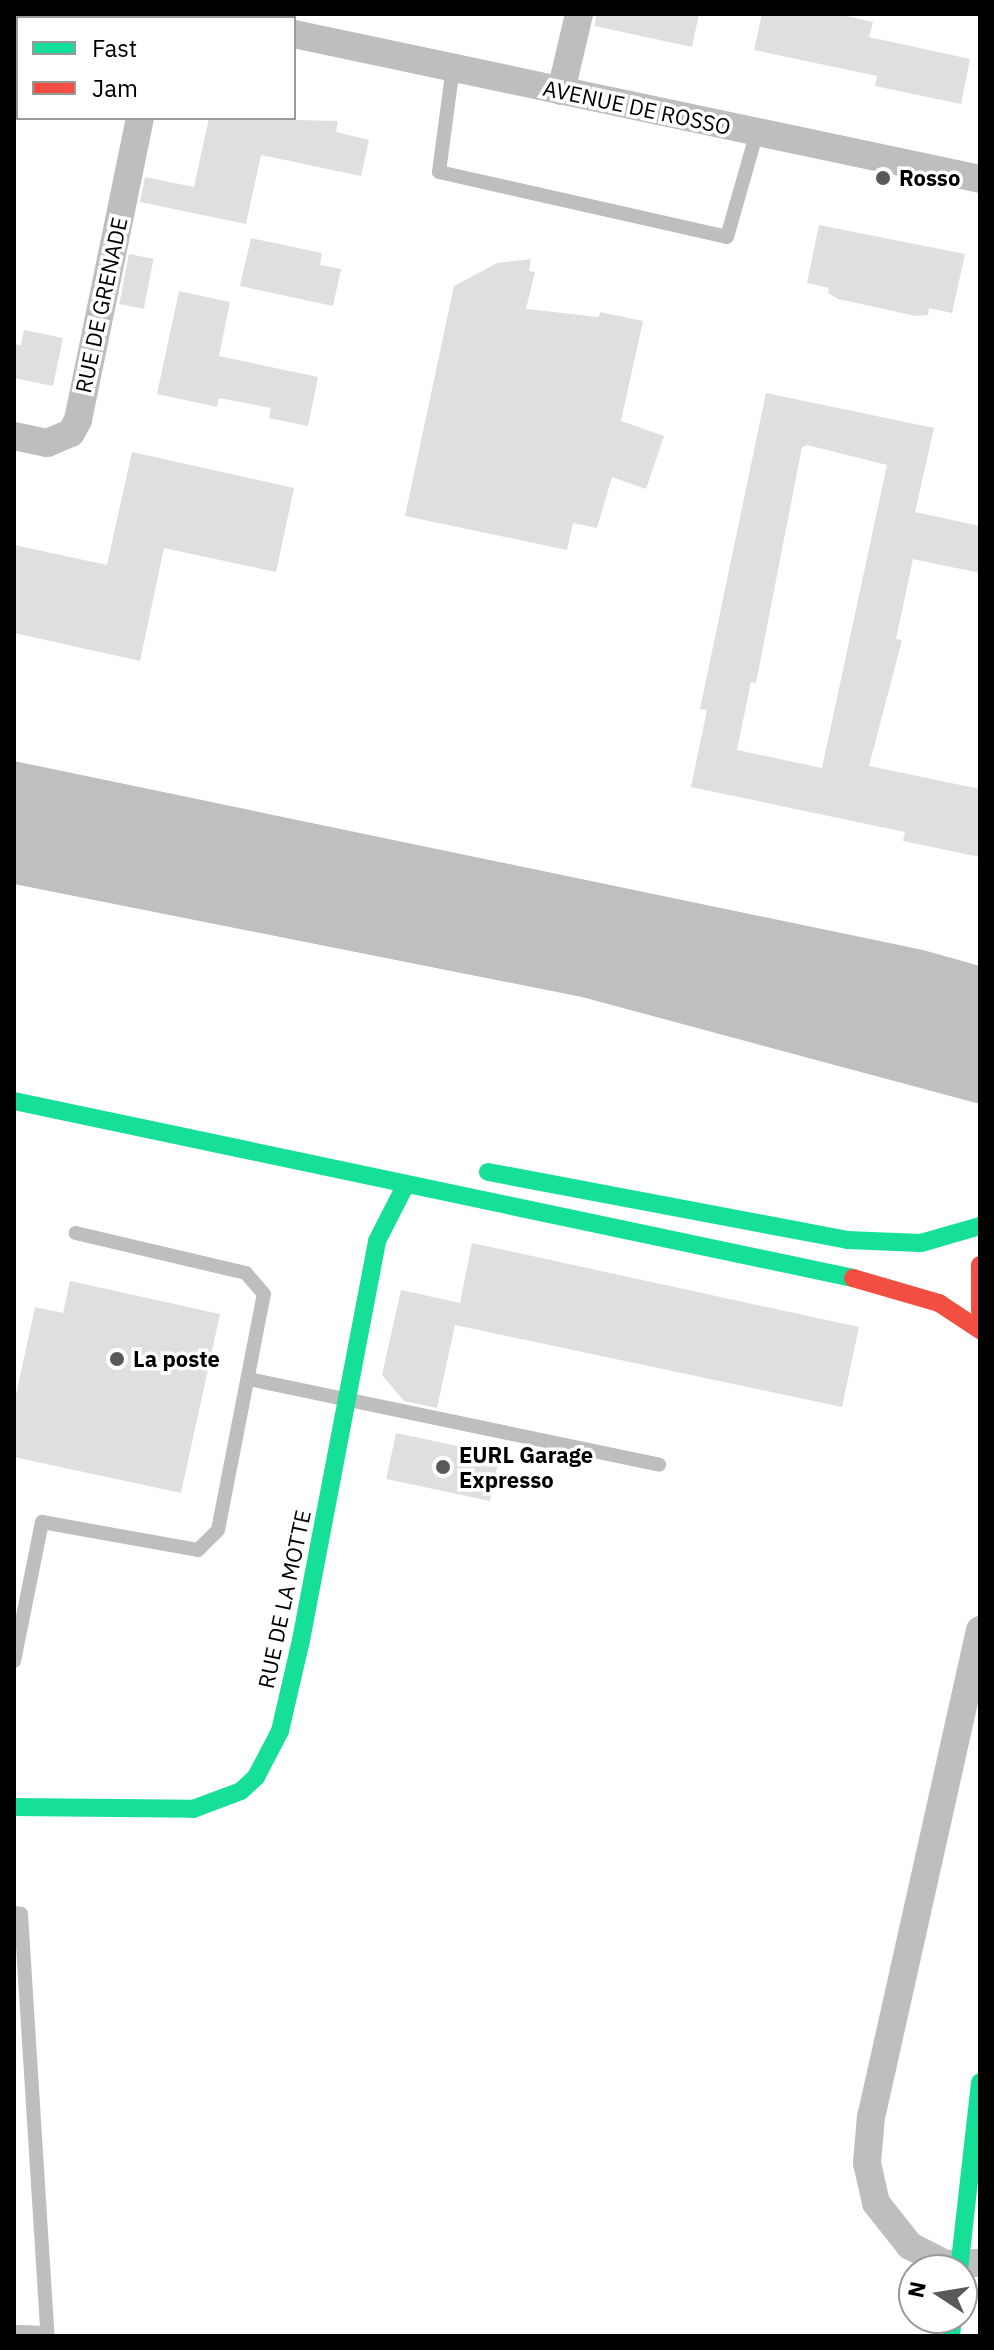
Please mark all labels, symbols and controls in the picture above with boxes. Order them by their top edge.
legend [16,16,296,120]
text: Fast [92,32,137,64]
text: Jam [92,72,138,104]
street label: AVENUE DE ROSSO [541,74,733,140]
place label: Rosso [899,165,960,191]
marker: Rosso [874,169,892,187]
street label: RUE DE GRENADE [69,215,133,395]
place label: La poste [133,1346,220,1372]
marker: La poste [108,1350,126,1368]
place label: EURL Garage Expresso [459,1441,593,1492]
marker: EURL Garage Expresso [434,1458,452,1476]
street label: RUE DE LA MOTTE [252,1507,316,1691]
north arrow [898,2254,978,2334]
text: N [900,2279,932,2300]

